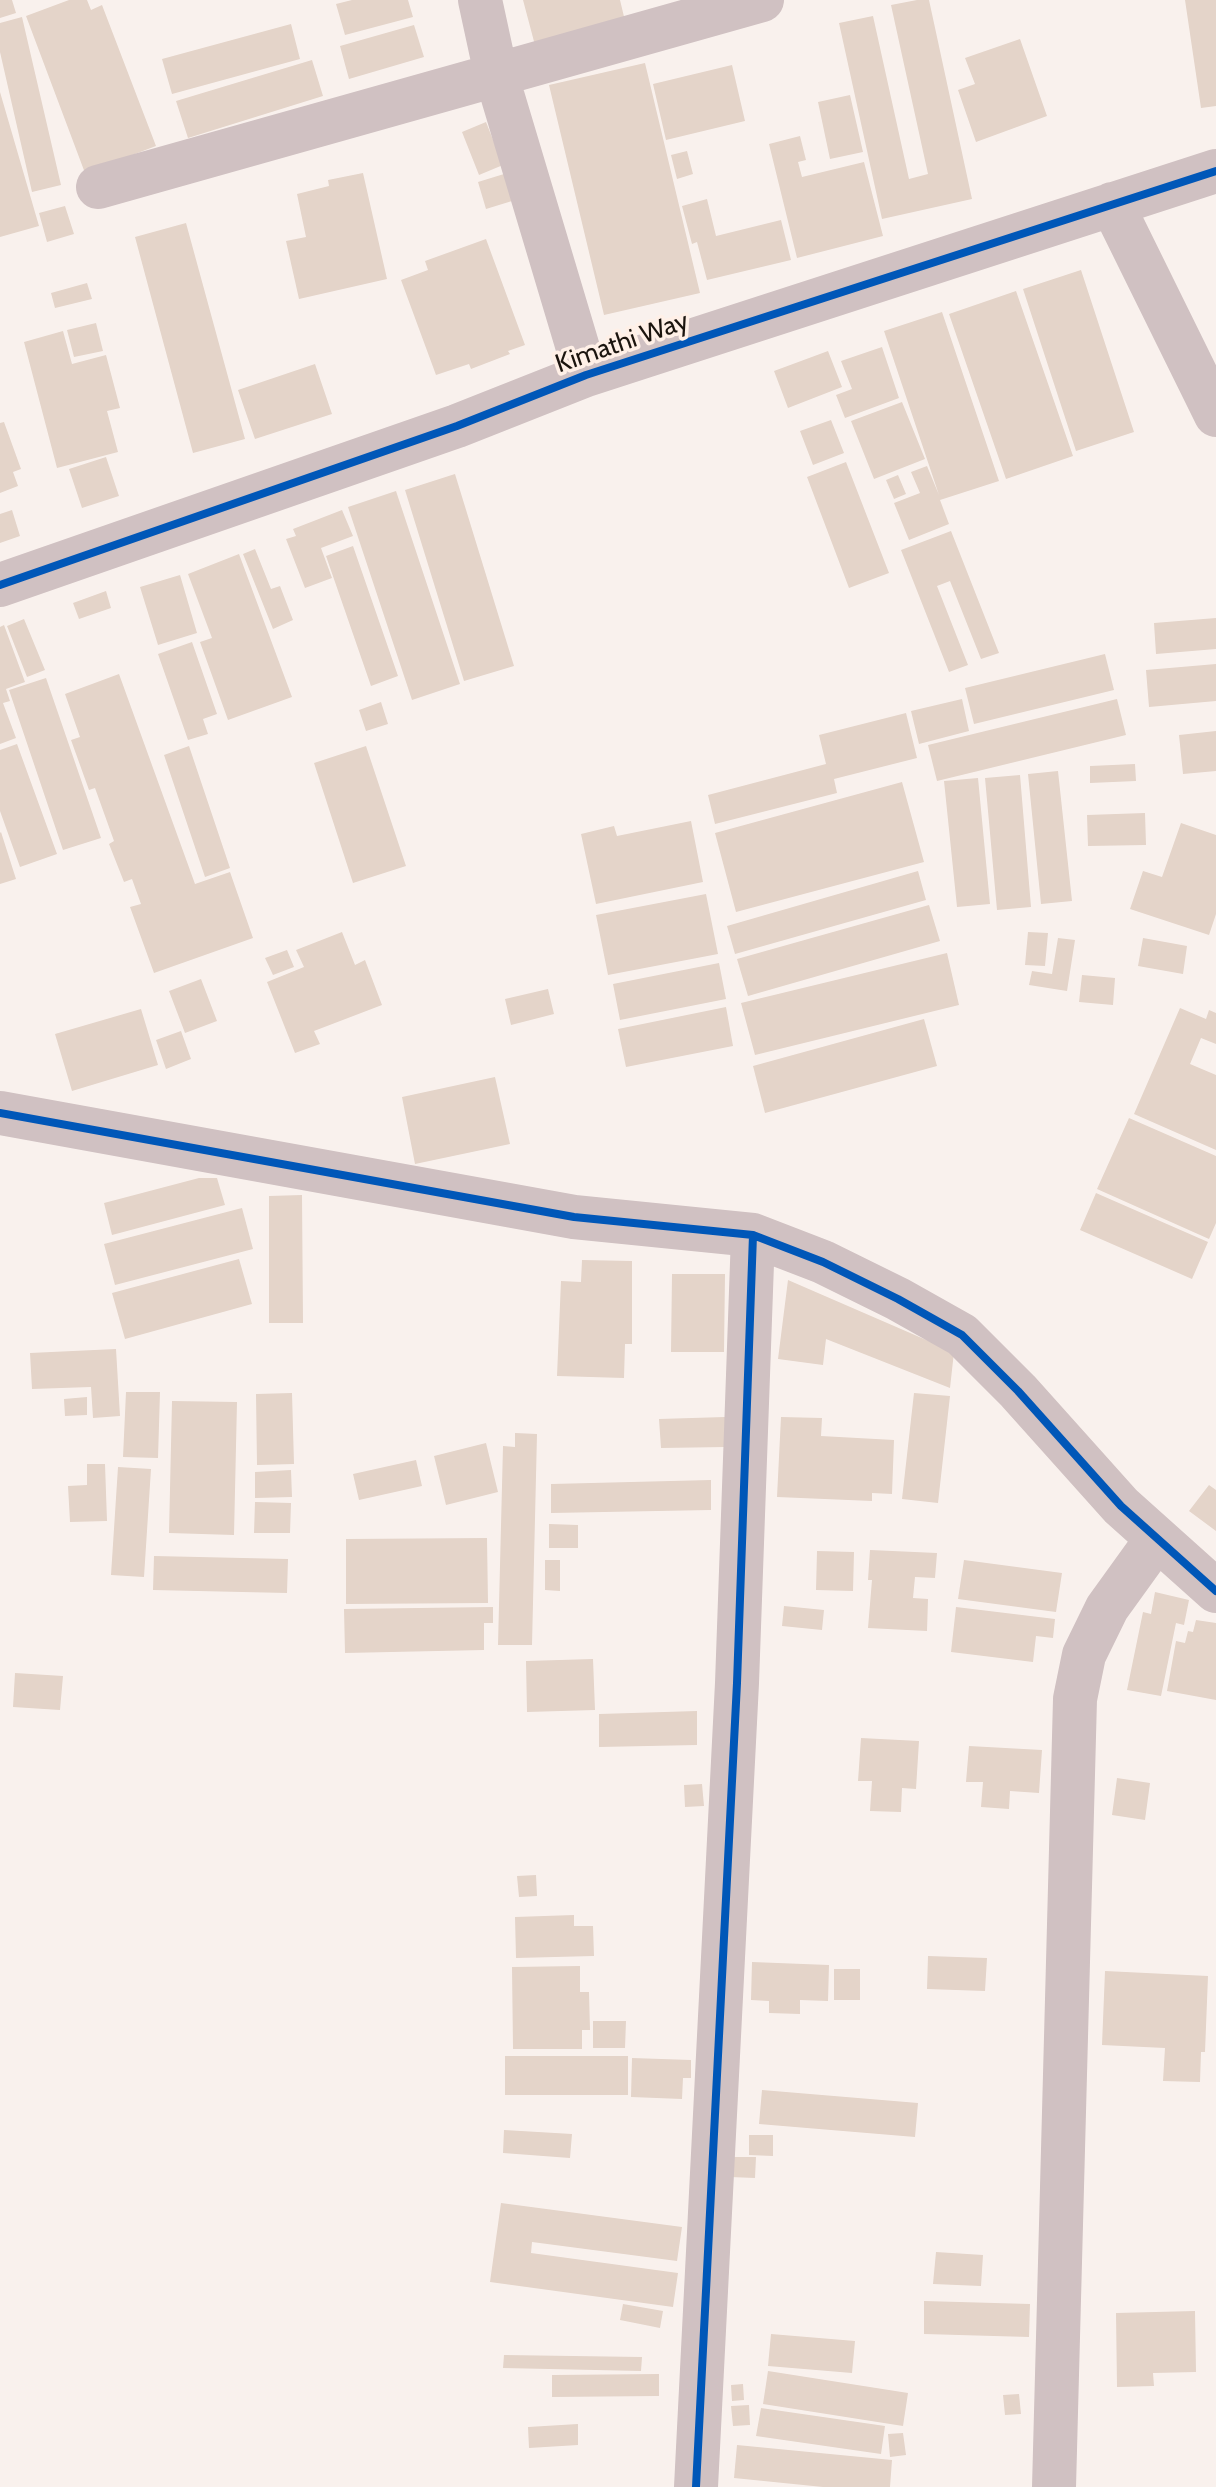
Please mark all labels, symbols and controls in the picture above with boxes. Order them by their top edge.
street label: Kimathi Way [551,306,693,380]

